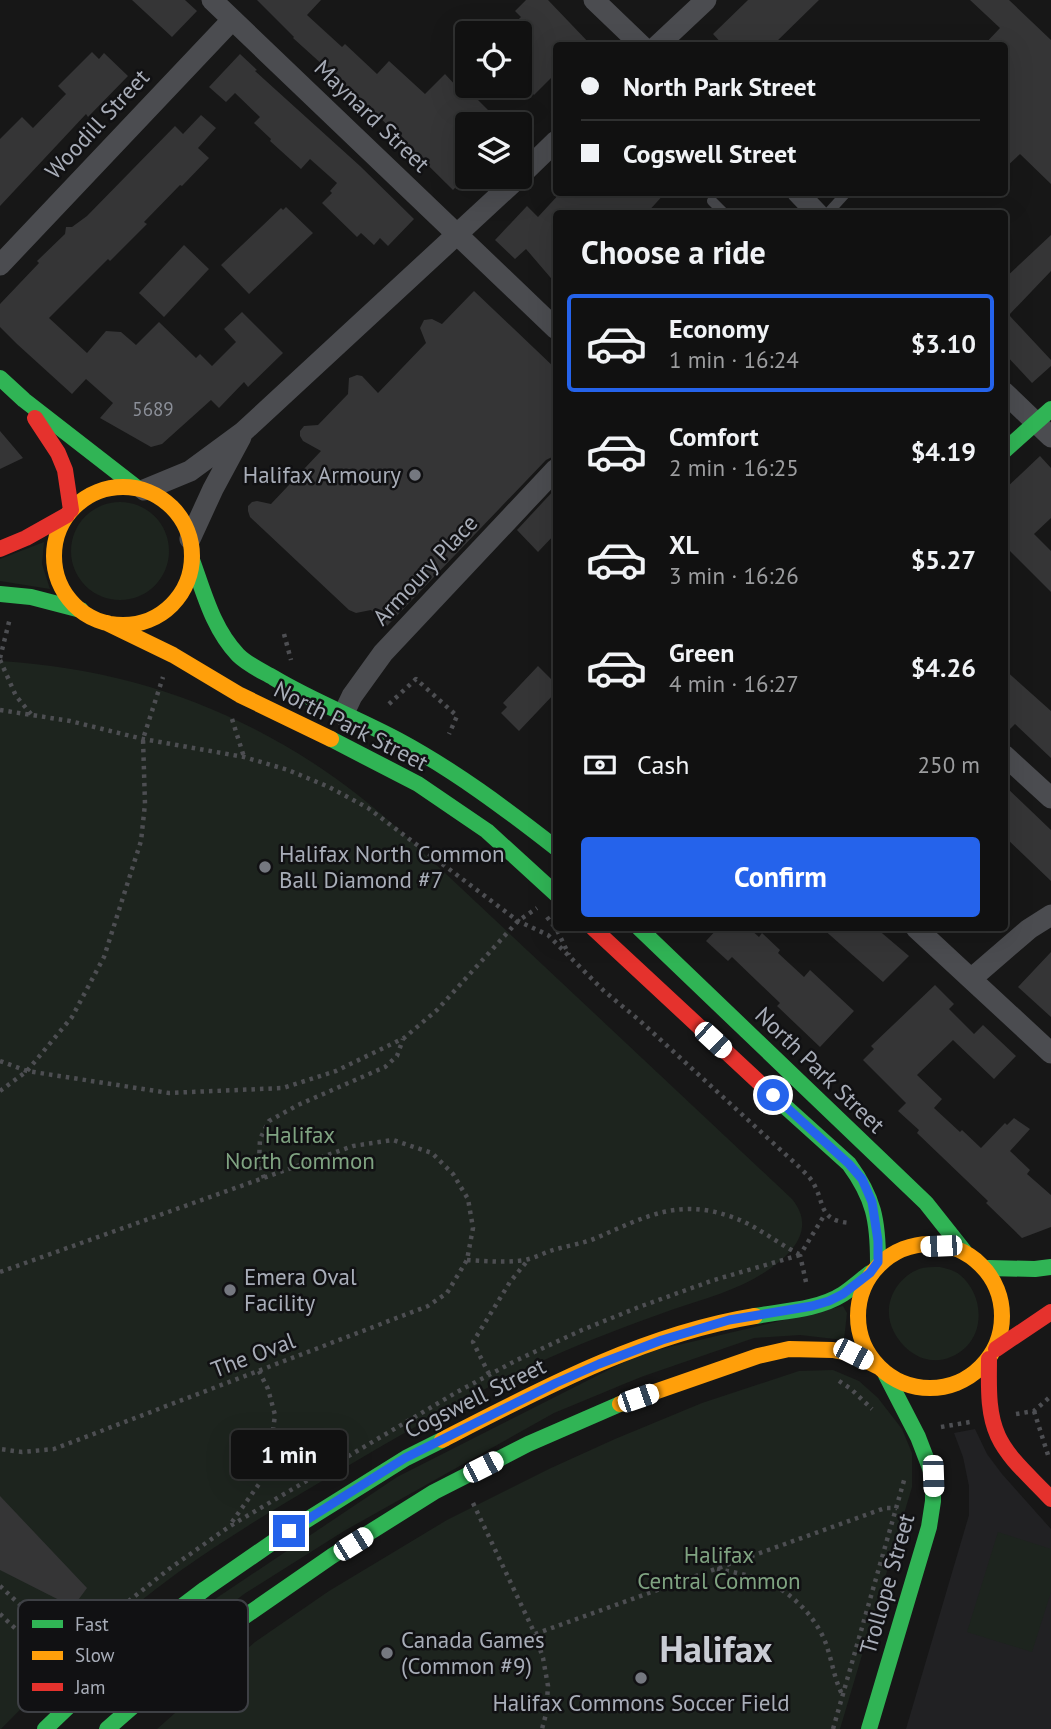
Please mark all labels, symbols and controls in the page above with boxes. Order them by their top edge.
map controls [455,21,532,189]
button: locate [455,21,532,98]
street label: Maynard Street [309,53,436,178]
street label: Woodill Street [38,63,155,185]
text: North Park Street [623,70,816,103]
button: layers [455,112,532,189]
text: Cogswell Street [623,137,796,170]
text: Choose a ride [581,231,766,273]
icon: car [585,312,648,375]
text: Economy [669,312,769,345]
text: $3.10 [911,327,976,360]
text: 1 min · 16:24 [669,345,799,374]
house number: 5689 [132,397,174,421]
icon: car [585,420,648,483]
text: Comfort [669,420,759,453]
text: $4.19 [911,435,976,468]
text: 2 min · 16:25 [669,453,799,482]
place label: Halifax Armoury [243,460,401,489]
marker: Halifax Armoury [407,467,423,483]
street label: Armoury Place [366,508,483,631]
icon: car [585,528,648,591]
text: XL [669,528,699,561]
text: $5.27 [911,543,976,576]
text: 3 min · 16:26 [669,561,799,590]
icon: car [585,636,648,699]
text: Green [669,636,734,669]
text: $4.26 [911,651,976,684]
text: 4 min · 16:27 [669,669,799,698]
street label: North Park Street [269,674,433,777]
icon: cash [581,746,619,784]
text: Cash [637,748,689,781]
text: 250 m [918,750,980,779]
button: Confirm [581,837,980,917]
place label: Halifax North Common Ball Diamond #7 [279,839,505,894]
marker: Halifax North Common Ball Diamond #7 [257,859,273,875]
street label: North Park Street [749,1000,891,1139]
car [691,1018,736,1062]
route start [757,1079,789,1111]
park label: Halifax North Common [225,1120,375,1175]
car [920,1235,963,1257]
place label: Emera Oval Facility [244,1262,357,1317]
marker: Emera Oval Facility [222,1282,238,1298]
street label: The Oval [207,1325,299,1384]
car [830,1335,877,1373]
street label: Cogswell Street [400,1351,550,1444]
car [615,1381,662,1415]
callout: 1 min [231,1430,347,1478]
text: 1 min [261,1440,317,1469]
car [460,1448,507,1486]
car [922,1455,945,1497]
street label: Trollope Street [853,1510,921,1658]
route end [273,1515,305,1547]
car [330,1524,377,1564]
park label: Halifax Central Common [637,1540,801,1595]
legend [18,1600,248,1712]
text: Fast [75,1612,109,1636]
district label: Halifax [660,1624,773,1672]
place label: Canada Games (Common #9) [401,1625,545,1680]
text: Slow [75,1643,115,1667]
marker: Canada Games (Common #9) [379,1645,395,1661]
marker: Halifax Commons Soccer Field [633,1670,649,1686]
text: Jam [74,1675,105,1699]
place label: Halifax Commons Soccer Field [492,1688,790,1717]

